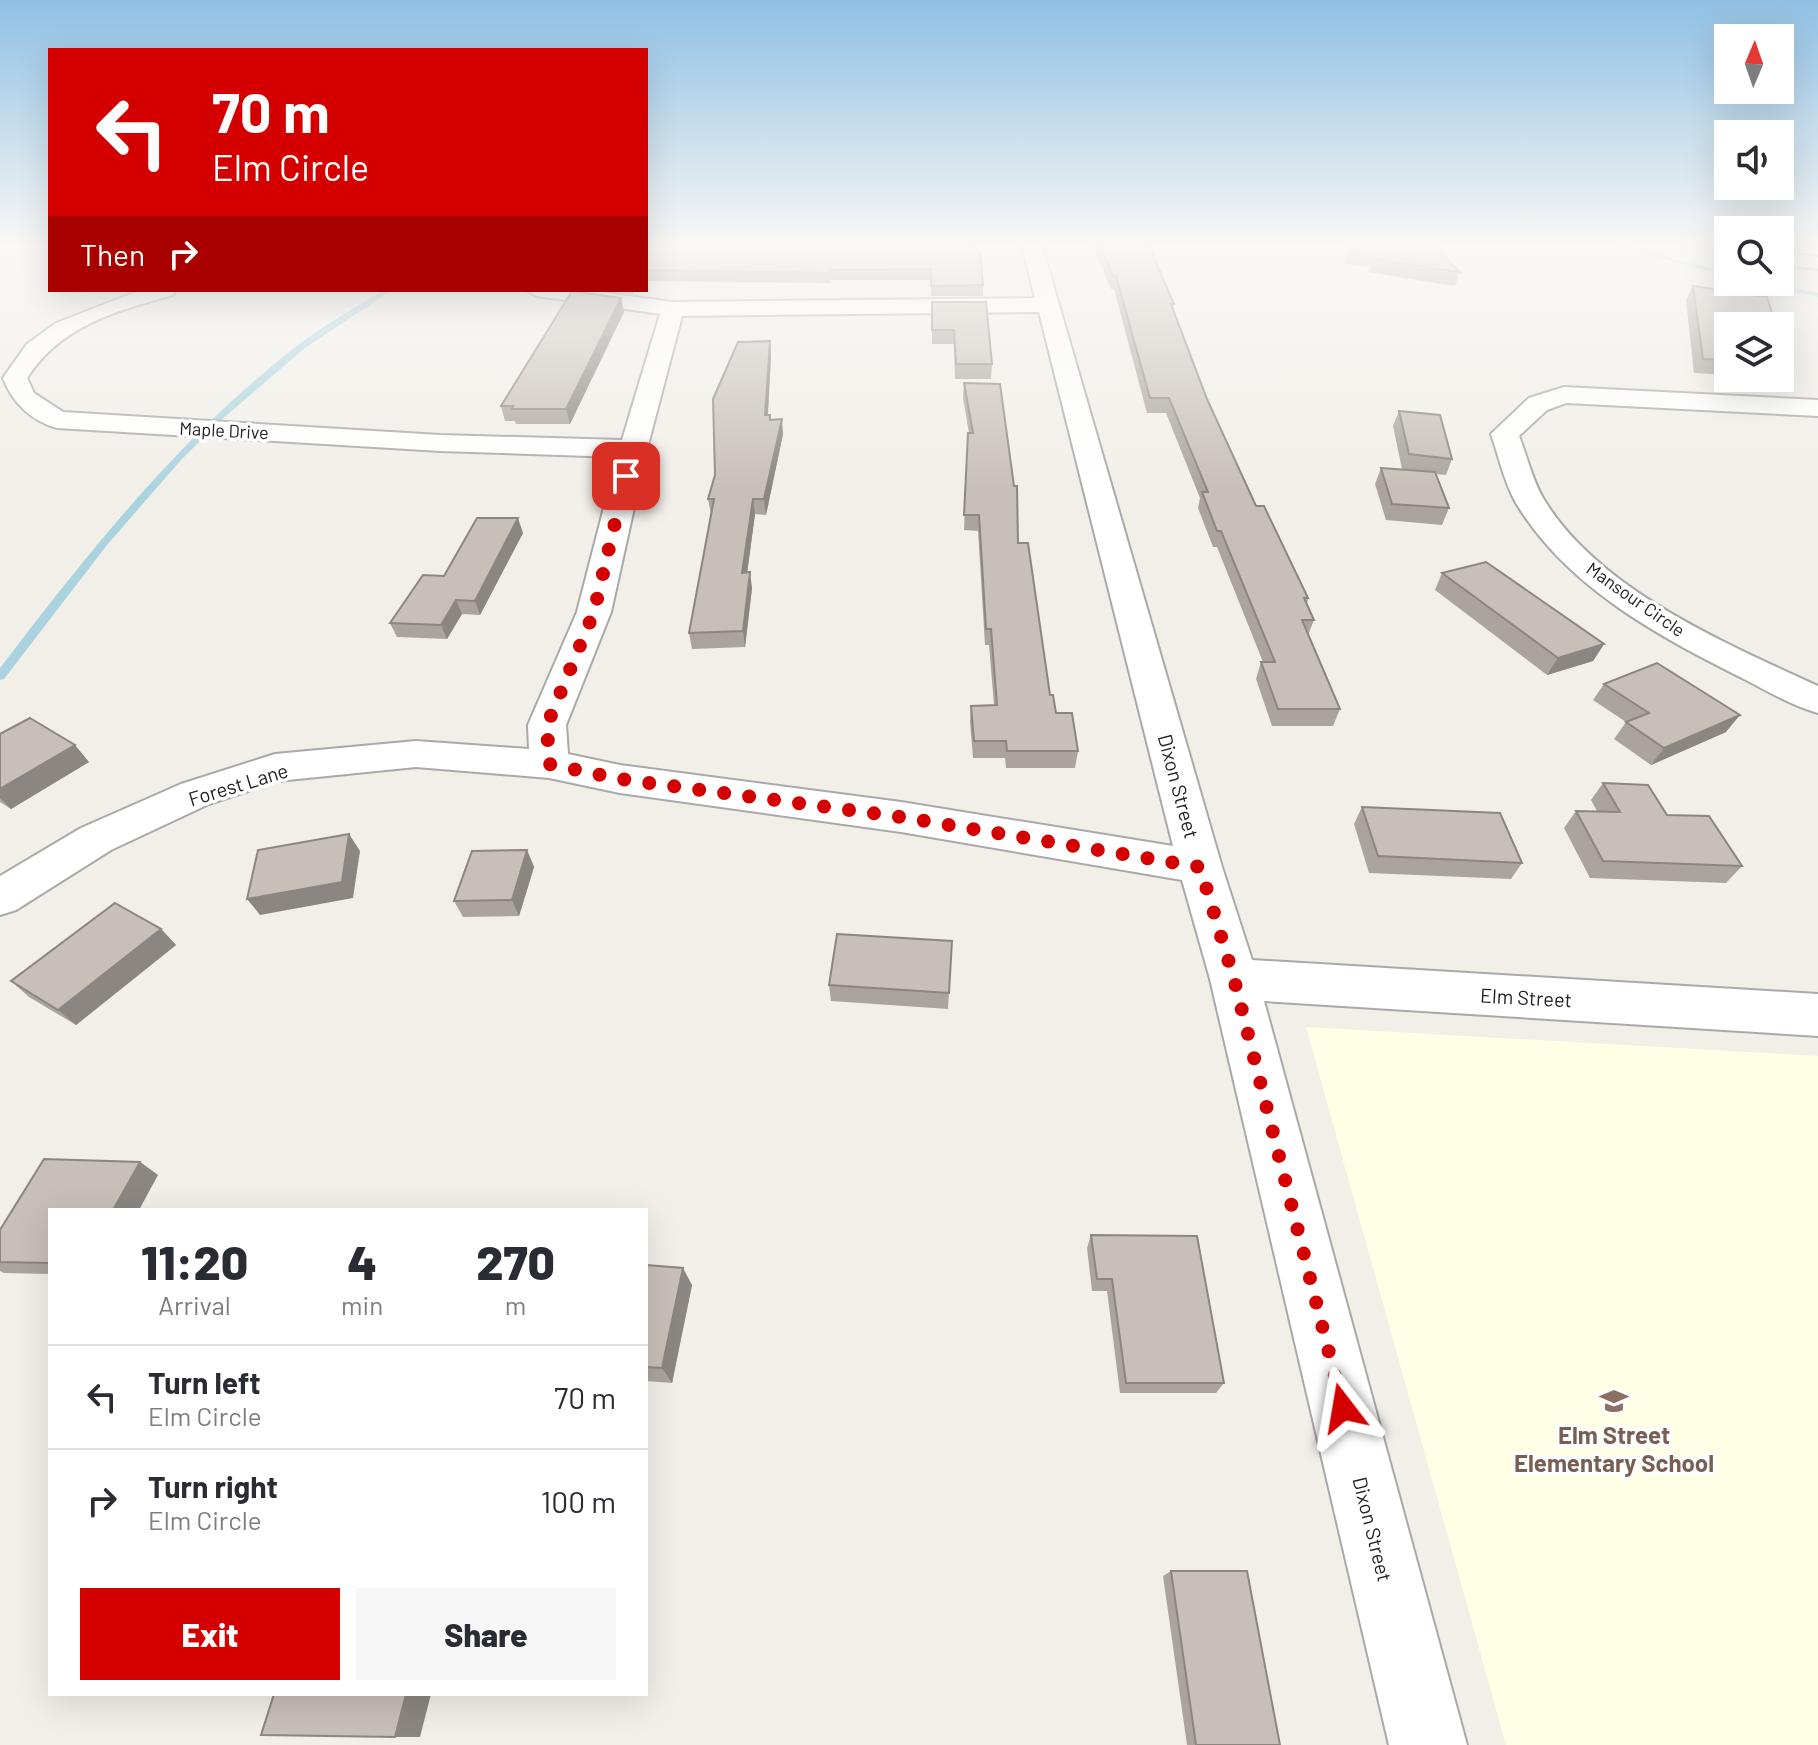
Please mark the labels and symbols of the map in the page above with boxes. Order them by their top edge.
north arrow [1714,24,1794,104]
street label: Maple Drive [179,417,269,443]
pin [592,442,660,510]
street label: Mansour Circle [1583,557,1689,641]
street label: Dixon Street [1154,731,1204,841]
street label: Forest Lane [185,757,291,811]
street label: Elm Street [1480,983,1572,1011]
position arrow [1301,1366,1385,1450]
school or university icon: Elm Street Elementary School [1599,1386,1629,1416]
place label: Elm Street Elementary School [1514,1420,1714,1477]
street label: Dixon Street [1348,1474,1398,1584]

